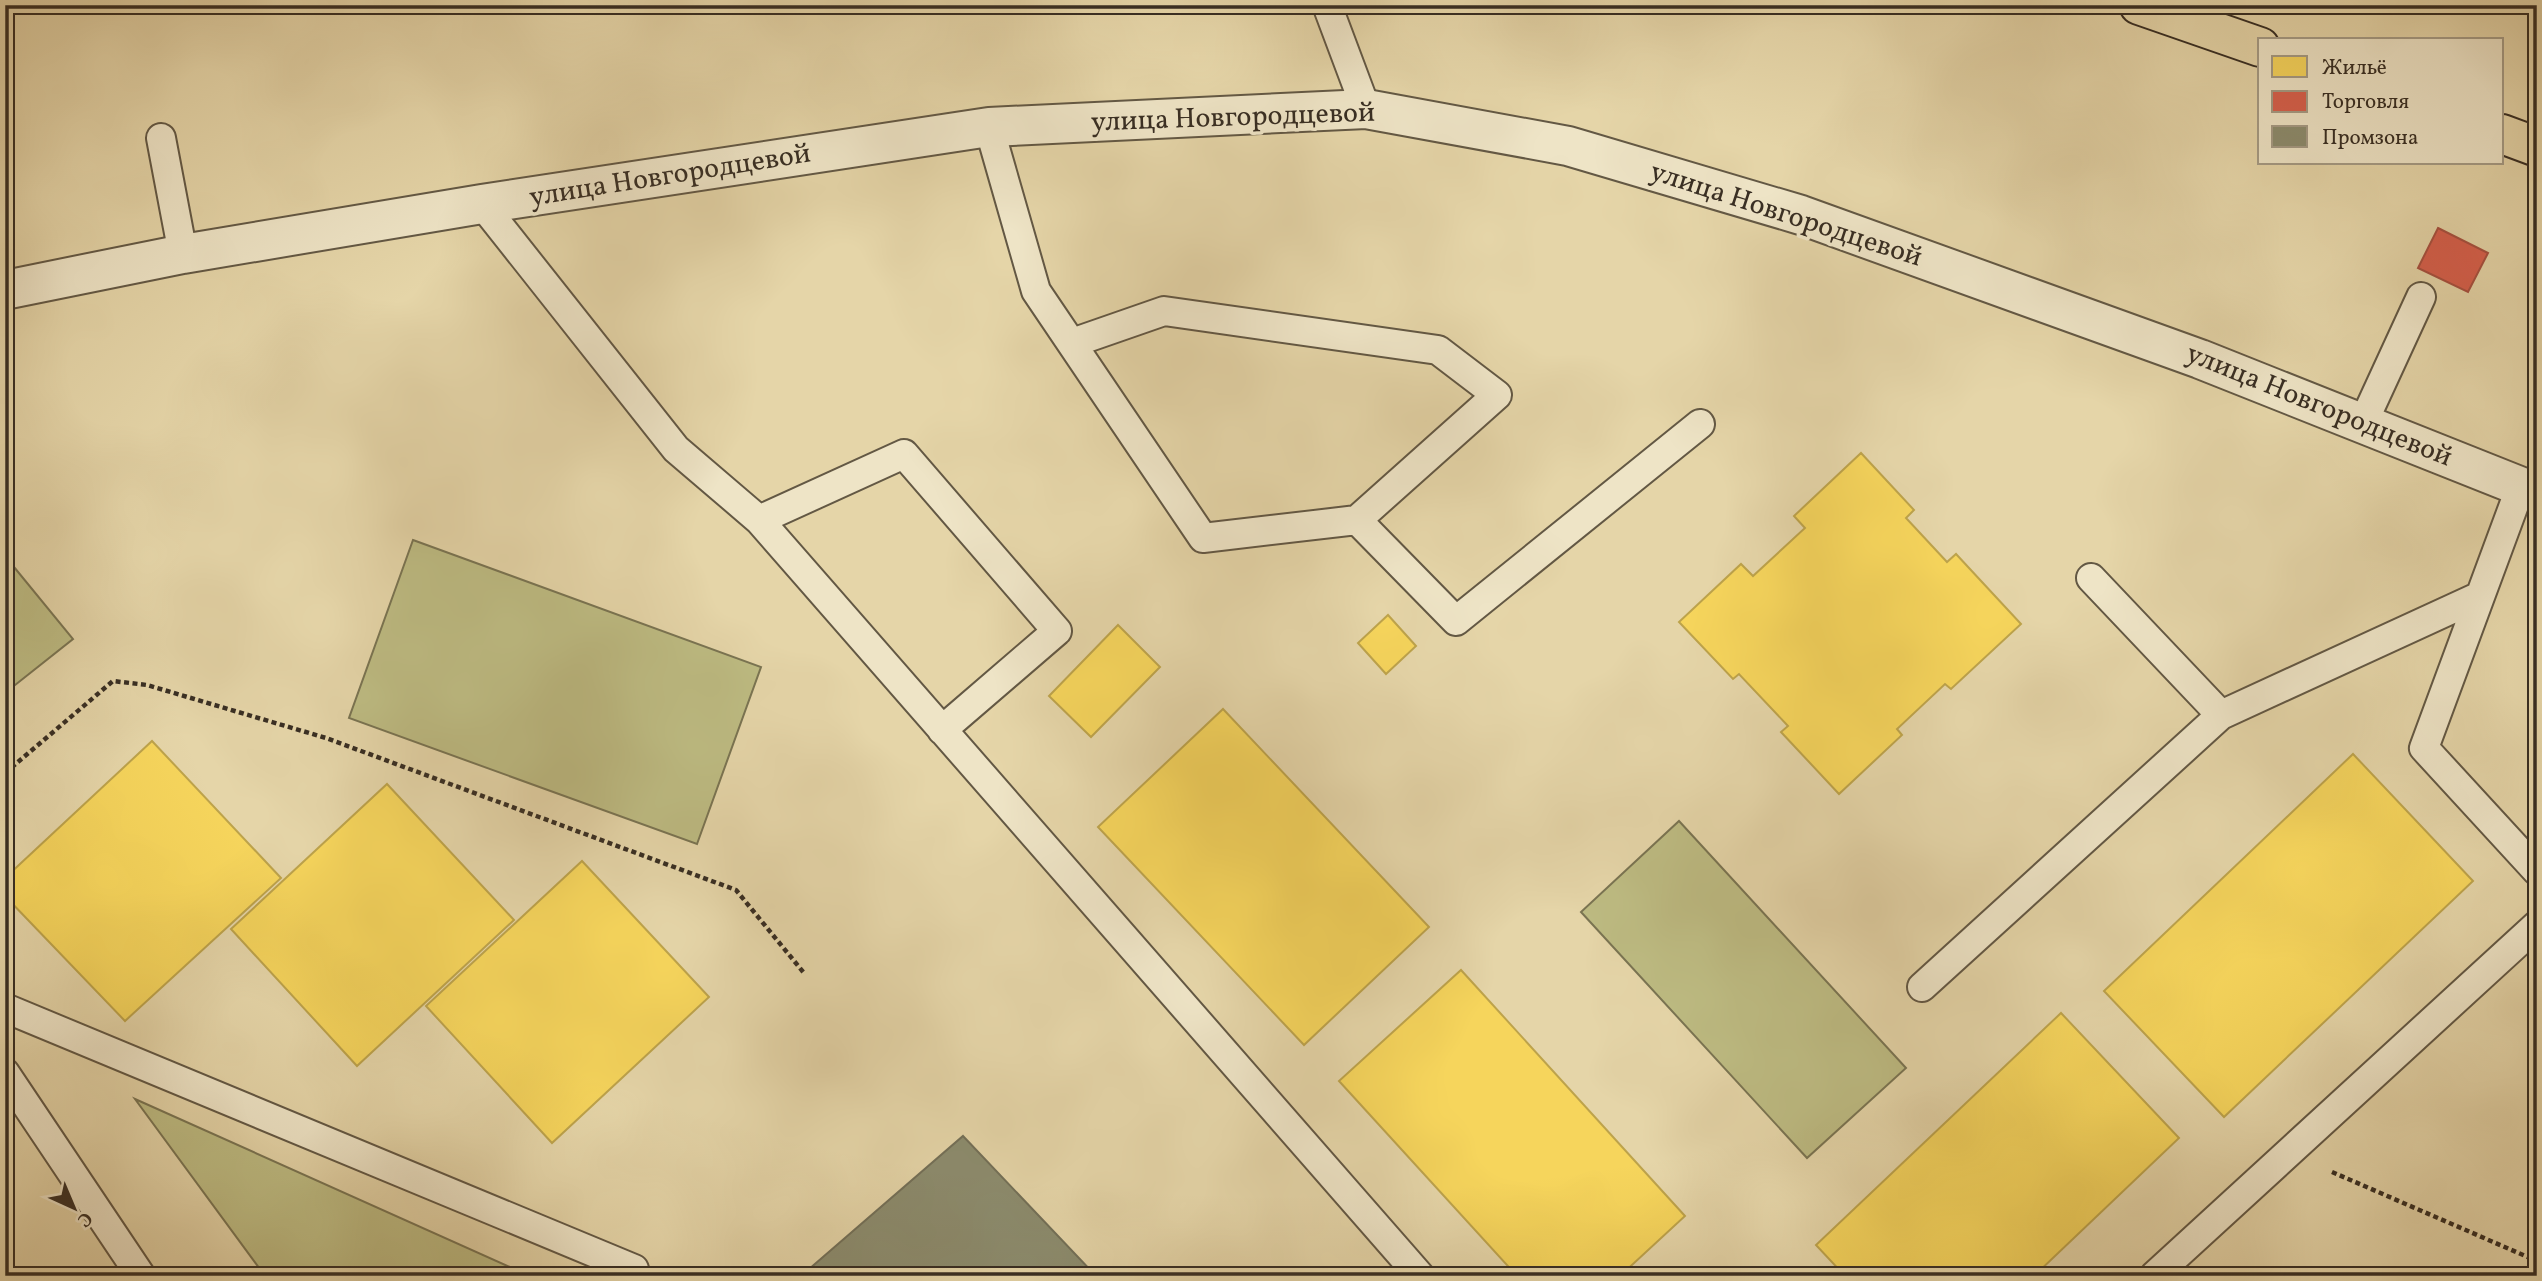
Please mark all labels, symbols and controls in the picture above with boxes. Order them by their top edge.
legend [2258,38,2504,164]
text: Жильё [2322,54,2387,83]
text: Торговля [2322,88,2409,117]
street label: улица Новгородцевой [1090,94,1376,142]
text: Промзона [2322,124,2418,153]
street label: улица Новгородцевой [527,135,813,217]
street label: улица Новгородцевой [1645,153,1927,277]
street label: улица Новгородцевой [2180,335,2458,477]
north arrow [38,1172,108,1242]
text: С [71,1205,98,1232]

